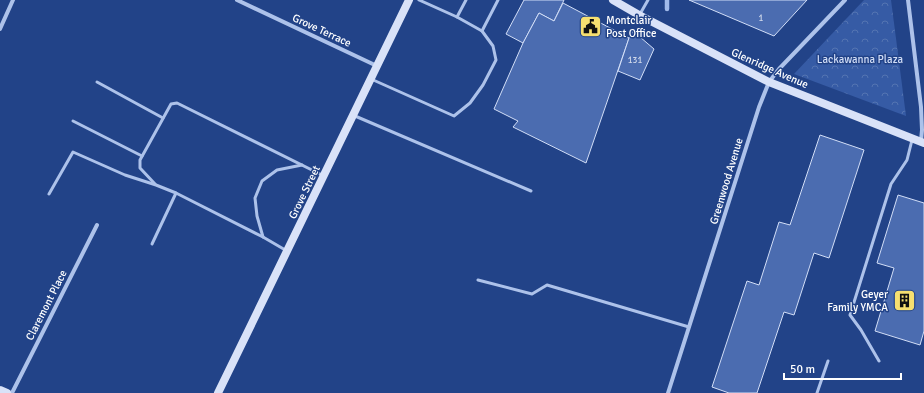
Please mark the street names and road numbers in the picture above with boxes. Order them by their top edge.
street label: Grove Terrace [290,11,353,50]
street label: Glenridge Avenue [729,46,810,91]
street label: Greenwood Avenue [707,136,746,226]
street label: Grove Street [286,163,323,221]
street label: Claremont Place [23,268,70,343]

